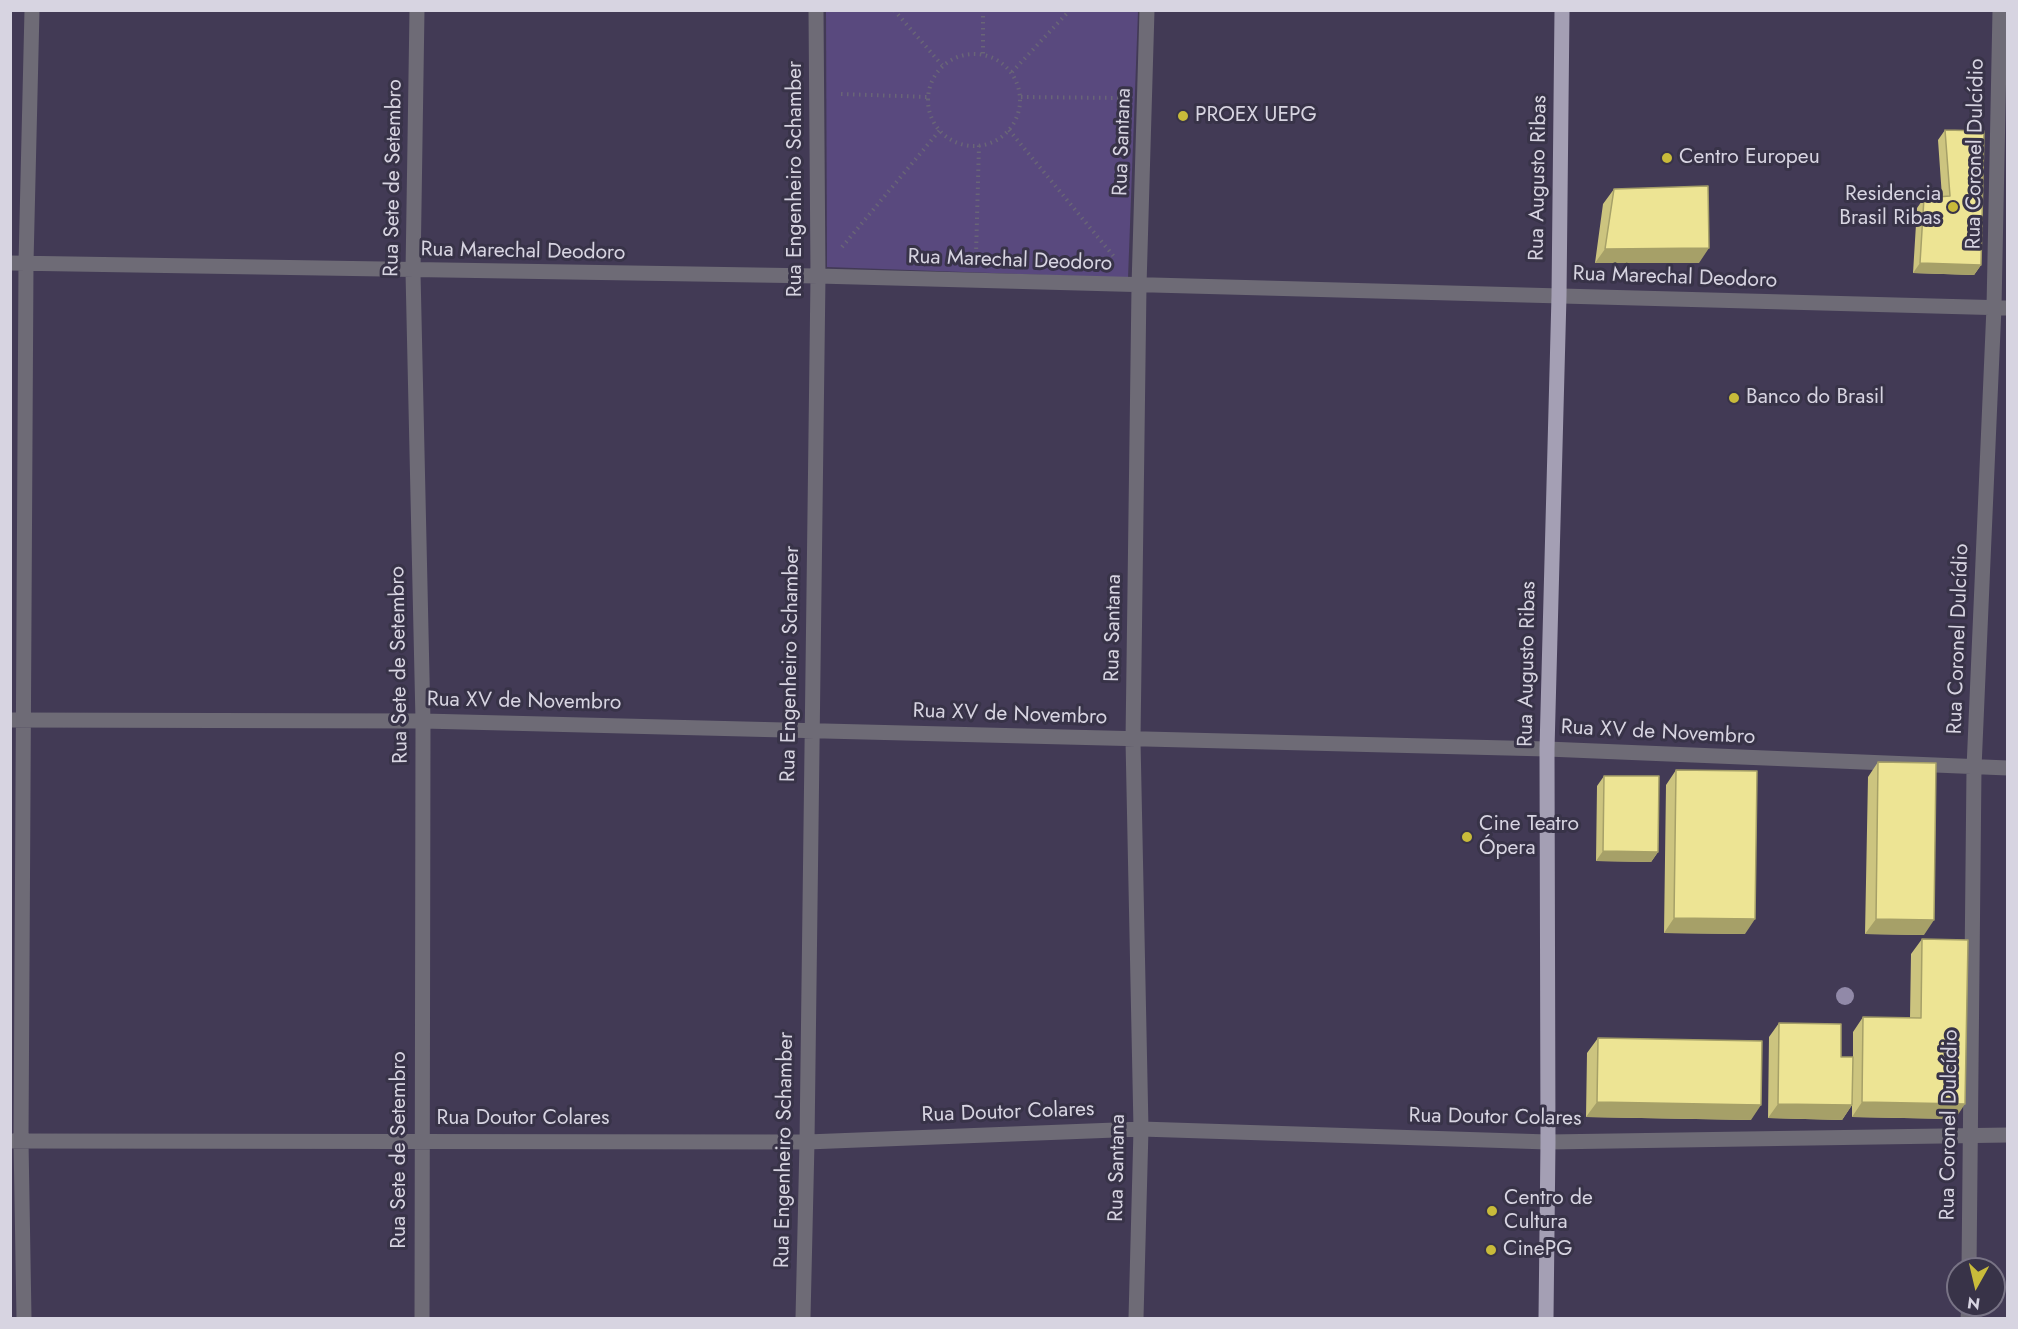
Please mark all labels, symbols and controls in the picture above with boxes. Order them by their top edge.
street label: Rua Coronel Dulcídio [1962,58,1990,250]
street label: Rua Engenheiro Schamber [783,61,809,297]
street label: Rua Sete de Setembro [380,79,408,277]
street label: Rua Santana [1109,88,1137,196]
street label: Rua Augusto Ribas [1525,95,1553,261]
place label: PROEX UEPG [1195,103,1317,129]
marker: PROEX UEPG [1176,109,1190,123]
place label: Centro Europeu [1679,145,1820,171]
marker: Centro Europeu [1660,151,1674,165]
place label: Residencia Brasil Ribas [1839,182,1941,232]
marker: Residencia Brasil Ribas [1946,200,1960,214]
street label: Rua Marechal Deodoro [420,238,626,266]
street label: Rua Marechal Deodoro [907,245,1113,277]
street label: Rua Marechal Deodoro [1572,262,1778,294]
place label: Banco do Brasil [1746,385,1884,411]
marker: Banco do Brasil [1727,391,1741,405]
street label: Rua Coronel Dulcídio [1943,543,1975,735]
street label: Rua Engenheiro Schamber [776,546,806,782]
street label: Rua Sete de Setembro [386,566,414,764]
street label: Rua Santana [1100,574,1128,682]
street label: Rua Augusto Ribas [1514,581,1542,747]
street label: Rua XV de Novembro [427,688,621,716]
street label: Rua XV de Novembro [912,699,1108,731]
street label: Rua XV de Novembro [1560,715,1756,751]
place label: Cine Teatro Ópera [1479,812,1579,862]
marker: Cine Teatro Ópera [1460,830,1474,844]
street label: Rua Coronel Dulcídio [1936,1029,1964,1221]
street label: Rua Engenheiro Schamber [770,1032,800,1268]
street label: Rua Sete de Setembro [387,1051,413,1249]
street label: Rua Doutor Colares [921,1097,1095,1129]
street label: Rua Doutor Colares [1408,1104,1582,1132]
street label: Rua Doutor Colares [437,1106,609,1132]
street label: Rua Santana [1104,1114,1132,1222]
place label: Centro de Cultura [1504,1186,1593,1236]
marker: Centro de Cultura [1485,1204,1499,1218]
place label: CinePG [1503,1237,1572,1263]
marker: CinePG [1484,1243,1498,1257]
north arrow [1946,1257,2006,1317]
text: N [1966,1291,1982,1316]

